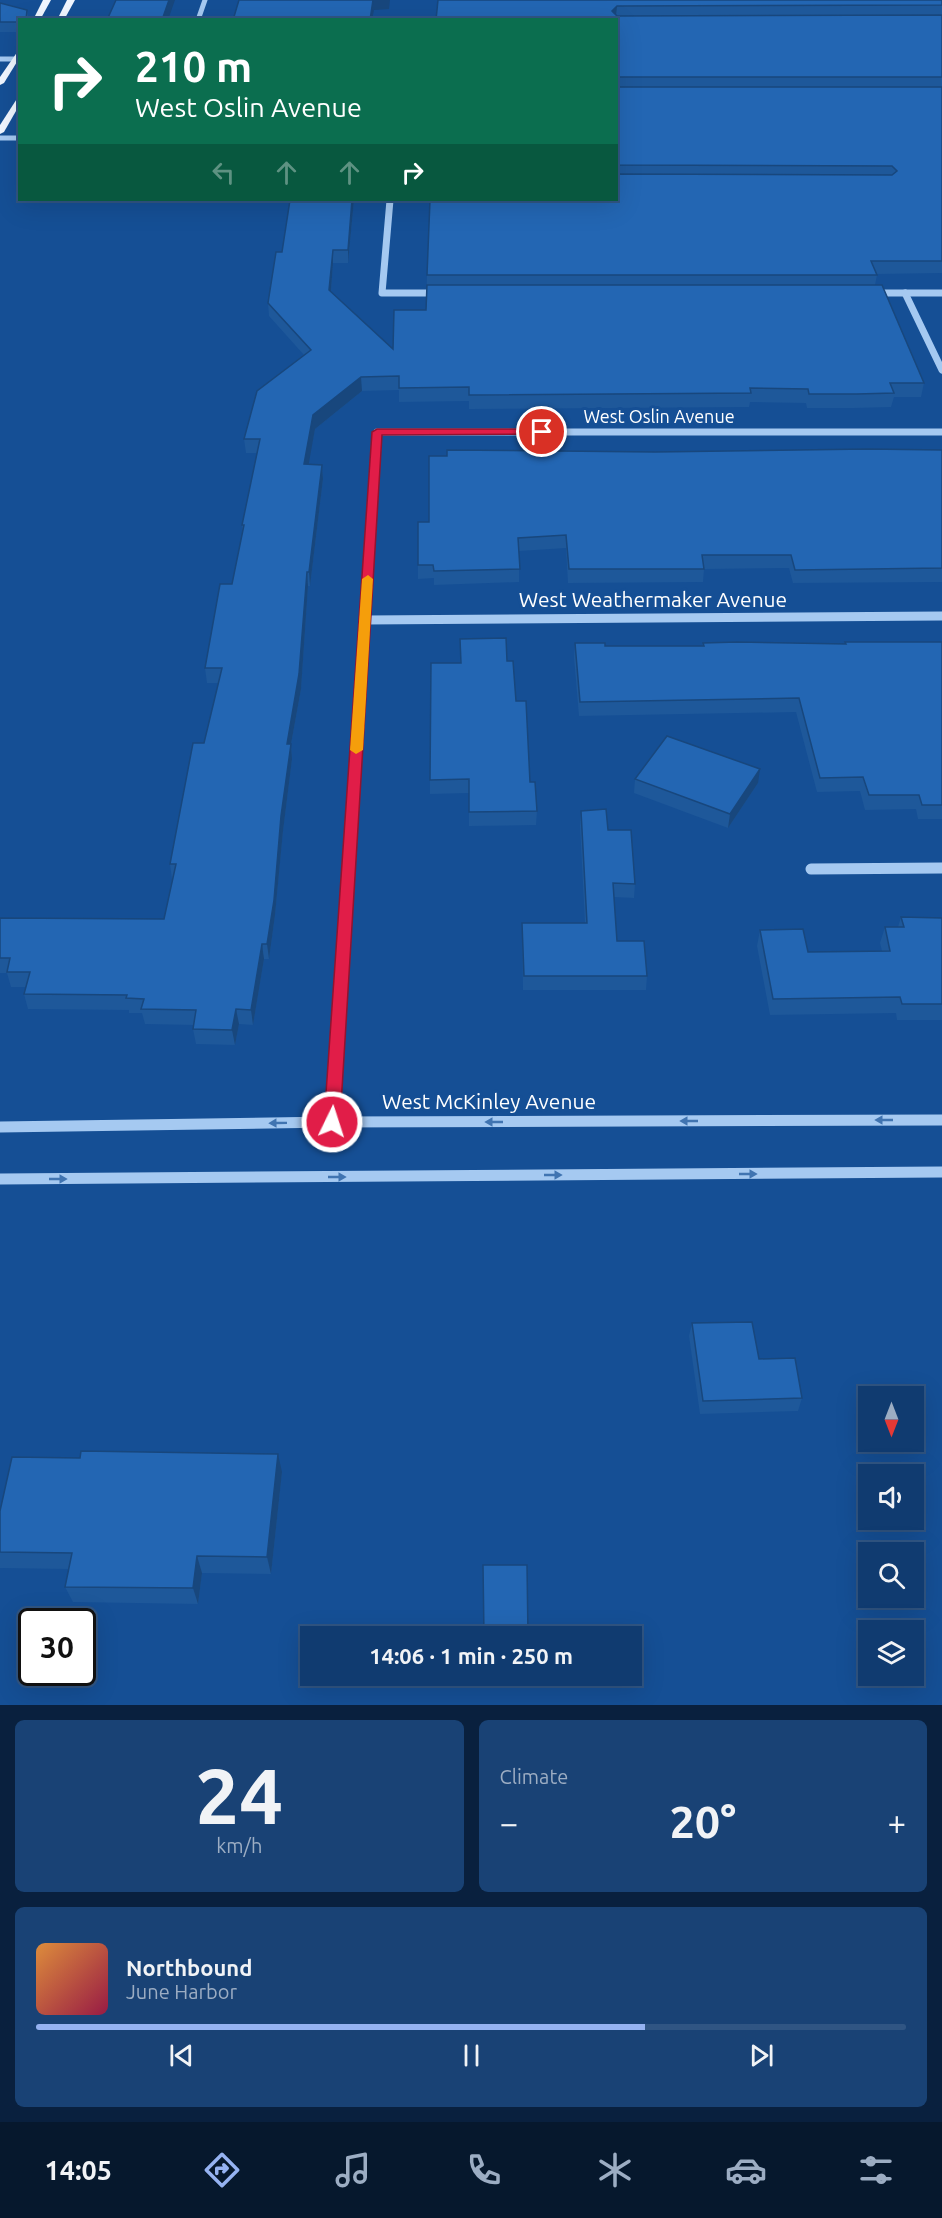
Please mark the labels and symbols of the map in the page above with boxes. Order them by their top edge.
pin [516,406,567,457]
street label: West Oslin Avenue [583,406,735,426]
street label: West Weathermaker Avenue [519,587,787,611]
street label: West McKinley Avenue [382,1089,596,1113]
position arrow [300,1090,364,1154]
one-way arrow [874,1115,893,1125]
one-way arrow [679,1116,698,1126]
one-way arrow [484,1117,503,1127]
one-way arrow [268,1118,287,1128]
one-way arrow [739,1169,758,1179]
one-way arrow [544,1170,563,1180]
one-way arrow [328,1172,347,1182]
one-way arrow [49,1174,68,1184]
north arrow [858,1386,924,1452]
speed limit sign: 30 [18,1608,96,1686]

